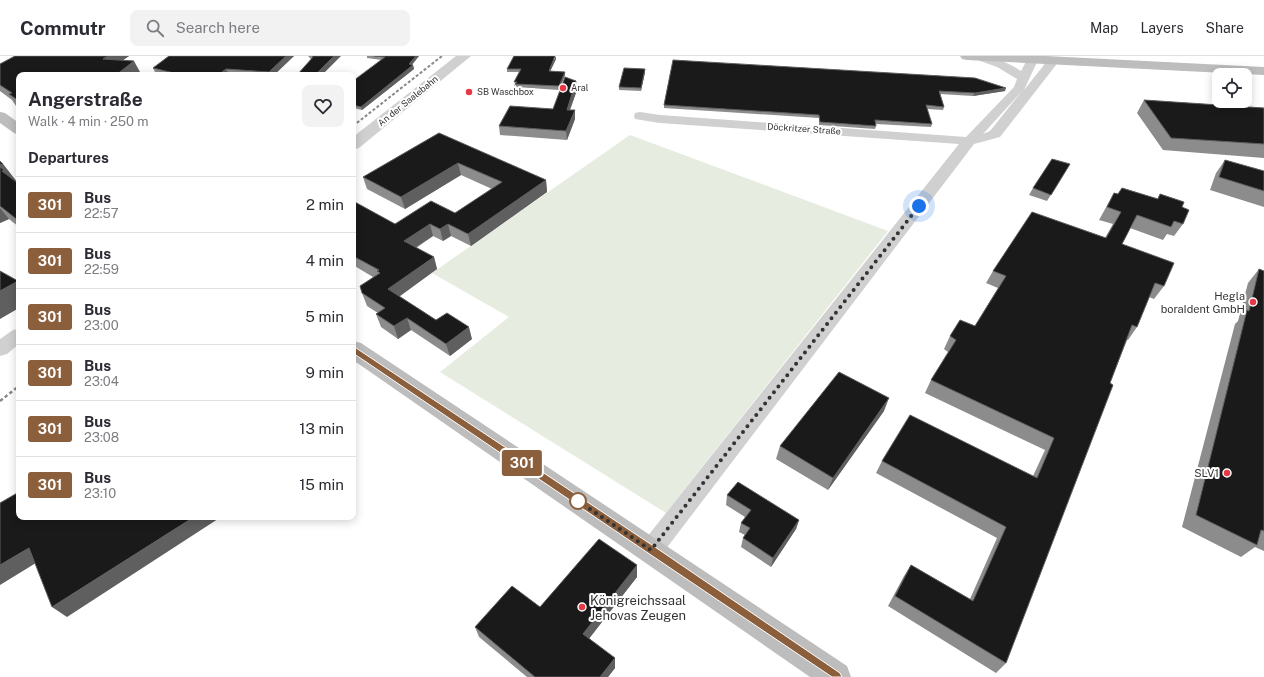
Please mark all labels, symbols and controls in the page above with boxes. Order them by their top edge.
search box [130,10,410,46]
text: Commutr [20,17,106,39]
icon: search [144,17,166,39]
text: Search here [176,19,260,36]
text: Map [1090,20,1118,36]
text: Layers [1140,20,1184,36]
text: Share [1206,20,1244,36]
map controls [1212,68,1252,108]
button: locate [1212,68,1252,108]
street label: An der Saalebahn [375,73,440,128]
place label: Aral [571,82,589,93]
marker: Aral [558,83,568,93]
button: heart [302,85,344,127]
place label: SB Waschbox [477,86,534,97]
marker: SB Waschbox [464,87,474,97]
text: Angerstraße [28,88,143,110]
text: Walk · 4 min · 250 m [28,114,148,129]
street label: Döckritzer Straße [767,120,841,137]
text: Departures [28,149,109,166]
text: Bus [84,189,111,206]
text: 2 min [306,196,344,213]
your location [909,196,929,216]
text: 301 [38,197,62,213]
text: 22:57 [84,206,119,221]
text: Bus [84,245,111,262]
text: 4 min [305,252,344,269]
text: 301 [38,253,62,269]
text: 22:59 [84,262,119,277]
place label: Hegla boraIdent GmbH [1161,290,1245,315]
marker: Hegla boraIdent GmbH [1248,297,1258,307]
text: Bus [84,301,111,318]
text: 5 min [305,308,344,325]
text: 301 [38,309,62,325]
text: 23:00 [84,318,119,333]
text: Bus [84,357,111,374]
text: 9 min [306,364,344,381]
text: 301 [38,365,62,381]
text: 23:04 [84,374,119,389]
text: Bus [84,413,111,430]
text: 13 min [299,420,344,437]
text: 301 [38,421,62,437]
text: 23:08 [84,430,119,445]
line badge: 301 [499,450,545,476]
text: 301 [510,455,534,471]
place label: SLV1 [1194,467,1219,479]
marker: SLV1 [1222,468,1232,478]
text: Bus [84,469,111,486]
text: 15 min [299,476,344,493]
text: 301 [38,477,62,493]
text: 23:10 [84,486,116,501]
unlabelled marker [569,492,587,510]
place label: Königreichssaal Jehovas Zeugen [590,593,686,623]
marker: Königreichssaal Jehovas Zeugen [577,602,587,612]

